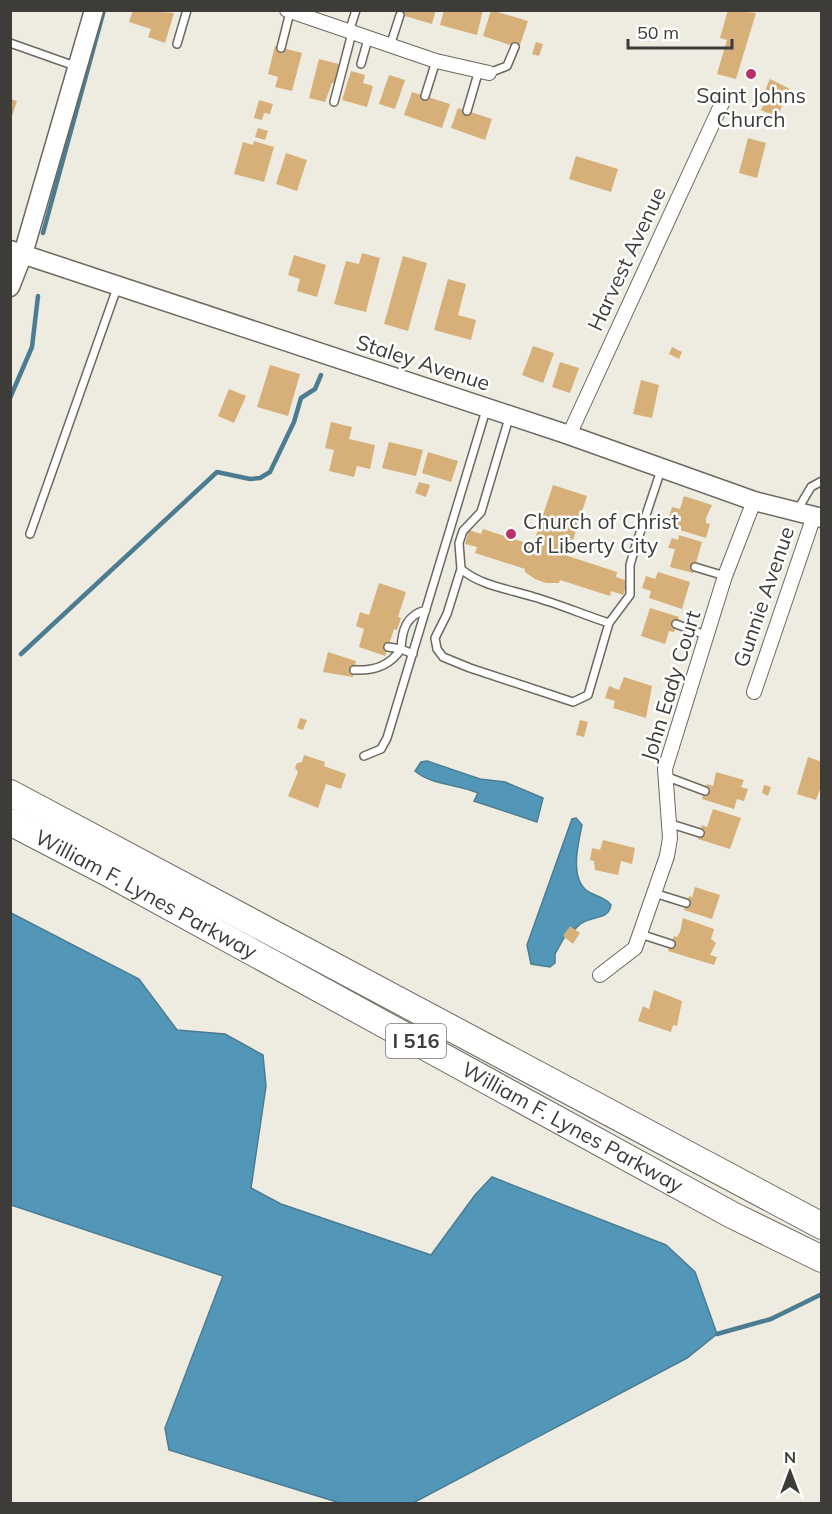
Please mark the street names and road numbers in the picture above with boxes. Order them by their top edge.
street label: Harvest Avenue [581,183,671,335]
street label: Staley Avenue [353,328,493,396]
street label: Gunnie Avenue [727,523,799,670]
street label: John Eady Court [635,607,705,764]
street label: William F. Lynes Parkway [31,823,262,964]
road number: I 516 [386,1024,446,1058]
street label: William F. Lynes Parkway [458,1056,688,1198]

